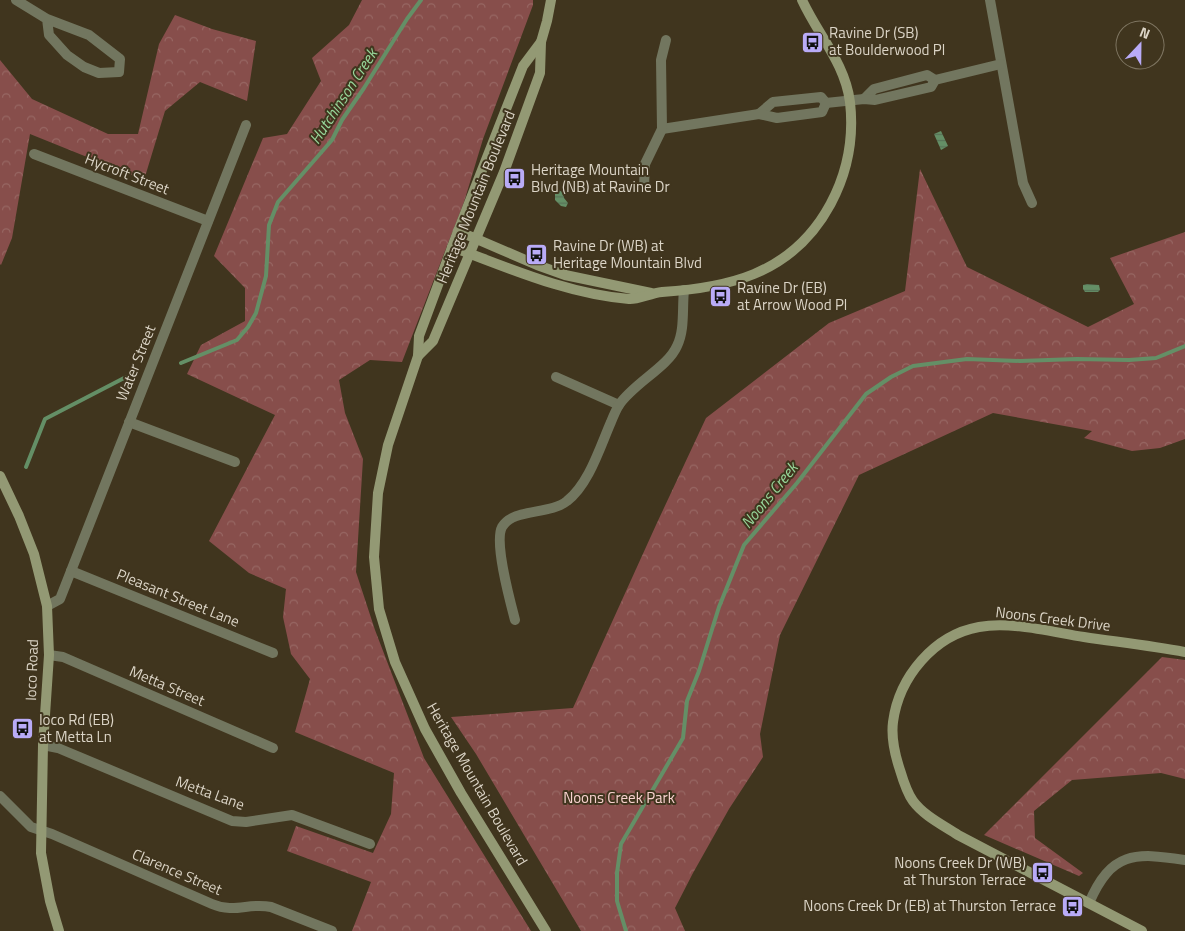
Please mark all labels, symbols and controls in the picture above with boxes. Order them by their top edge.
north arrow [1115,20,1165,70]
place label: Ravine Dr (SB) at Boulderwood Pl [829,21,945,61]
text: N [1137,21,1153,44]
bus stop icon: Ravine Dr (SB) at Boulderwood Pl [801,30,825,54]
water label: Hutchinson Creek [303,42,384,149]
street label: Heritage Mountain Boulevard [430,107,521,287]
street label: Hycroft Street [82,147,173,200]
place label: Heritage Mountain Blvd (NB) at Ravine Dr [531,158,670,198]
bus stop icon: Heritage Mountain Blvd (NB) at Ravine Dr [503,167,527,191]
place label: Ravine Dr (WB) at Heritage Mountain Blvd [553,234,702,274]
bus stop icon: Ravine Dr (WB) at Heritage Mountain Blvd [525,243,549,267]
place label: Ravine Dr (EB) at Arrow Wood Pl [737,276,847,316]
bus stop icon: Ravine Dr (EB) at Arrow Wood Pl [709,285,733,309]
street label: Water Street [110,320,162,404]
water label: Noons Creek [735,455,804,533]
street label: Pleasant Street Lane [113,562,243,633]
street label: Noons Creek Drive [994,600,1112,637]
street label: Ioco Road [19,639,44,701]
street label: Metta Street [126,659,209,712]
street label: Heritage Mountain Boulevard [421,698,534,870]
place label: Ioco Rd (EB) at Metta Ln [39,708,114,748]
bus stop icon: Ioco Rd (EB) at Metta Ln [11,717,35,741]
street label: Metta Lane [173,769,248,816]
park label: Noons Creek Park [563,786,675,809]
street label: Clarence Street [129,842,226,901]
place label: Noons Creek Dr (WB) at Thurston Terrace [894,851,1026,891]
bus stop icon: Noons Creek Dr (WB) at Thurston Terrace [1030,860,1054,884]
place label: Noons Creek Dr (EB) at Thurston Terrace [803,894,1056,917]
bus stop icon: Noons Creek Dr (EB) at Thurston Terrace [1060,894,1084,918]

